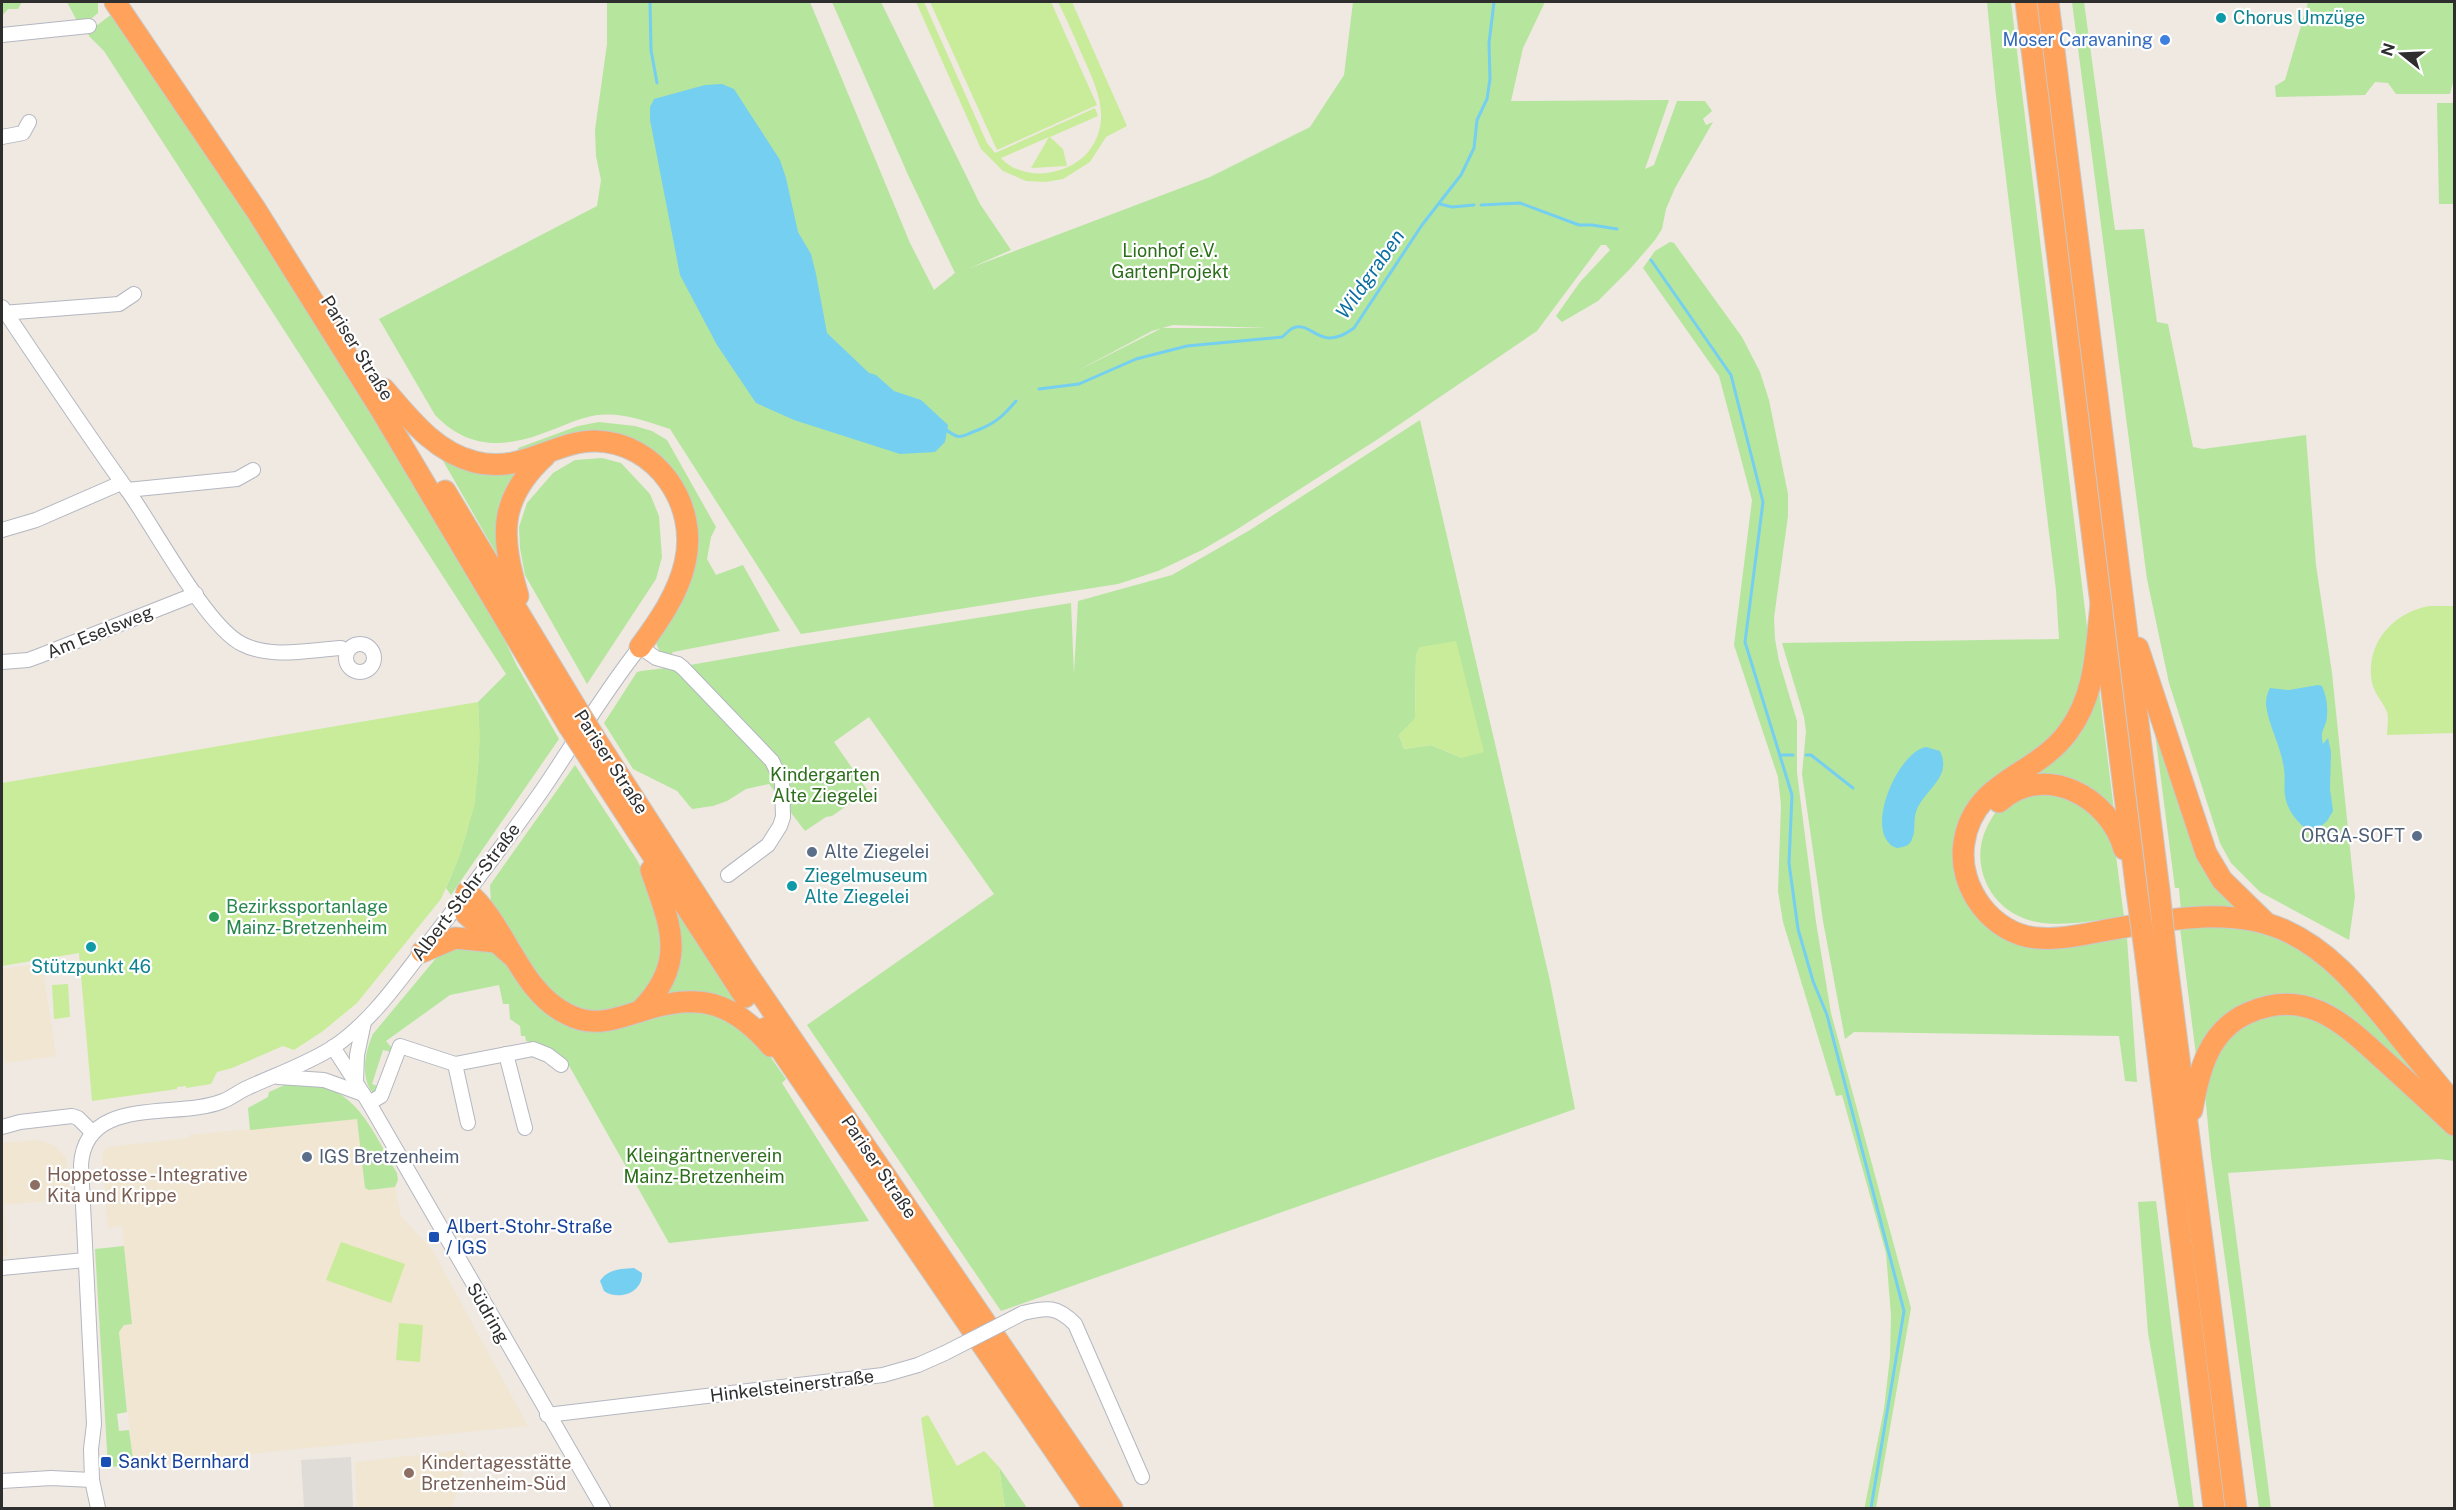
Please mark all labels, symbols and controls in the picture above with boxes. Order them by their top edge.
place label: Chorus Umzüge [2233,7,2365,28]
marker: Chorus Umzüge [2214,11,2228,25]
north arrow [2372,24,2432,84]
place label: Moser Caravaning [2002,29,2153,50]
marker: Moser Caravaning [2158,33,2172,47]
text: N [2377,41,2399,58]
water label: Wildgraben [1330,225,1410,323]
park label: Lionhof e.V. GartenProjekt [1111,240,1229,282]
street label: Pariser Straße [317,291,398,404]
street label: Am Eselsweg [44,601,156,662]
street label: Pariser Straße [570,706,653,818]
park label: Kindergarten Alte Ziegelei [770,764,880,806]
street label: Albert-Stohr-Straße [407,819,524,965]
place label: ORGA-SOFT [2301,825,2405,846]
marker: ORGA-SOFT [2410,829,2424,843]
place label: Alte Ziegelei [824,841,929,862]
marker: Alte Ziegelei [805,845,819,859]
place label: Ziegelmuseum Alte Ziegelei [804,865,928,907]
marker: Ziegelmuseum Alte Ziegelei [785,879,799,893]
place label: Bezirkssportanlage Mainz-Bretzenheim [226,896,388,938]
marker: Bezirkssportanlage Mainz-Bretzenheim [207,910,221,924]
marker: Stützpunkt 46 [84,940,98,954]
place label: Stützpunkt 46 [31,956,151,977]
street label: Pariser Straße [837,1111,922,1222]
park label: Kleingärtnerverein Mainz-Bretzenheim [623,1145,785,1187]
place label: IGS Bretzenheim [319,1146,459,1167]
marker: IGS Bretzenheim [300,1150,314,1164]
place label: Hoppetosse - Integrative Kita und Krippe [47,1164,248,1206]
marker: Hoppetosse - Integrative Kita und Krippe [28,1178,42,1192]
place label: Albert-Stohr-Straße / IGS [446,1216,613,1258]
marker: Albert-Stohr-Straße / IGS [427,1230,441,1244]
street label: Südring [463,1279,514,1347]
street label: Hinkelsteinerstraße [709,1365,875,1406]
place label: Sankt Bernhard [118,1451,249,1472]
place label: Kindertagesstätte Bretzenheim-Süd [421,1452,571,1494]
marker: Sankt Bernhard [99,1455,113,1469]
marker: Kindertagesstätte Bretzenheim-Süd [402,1466,416,1480]

